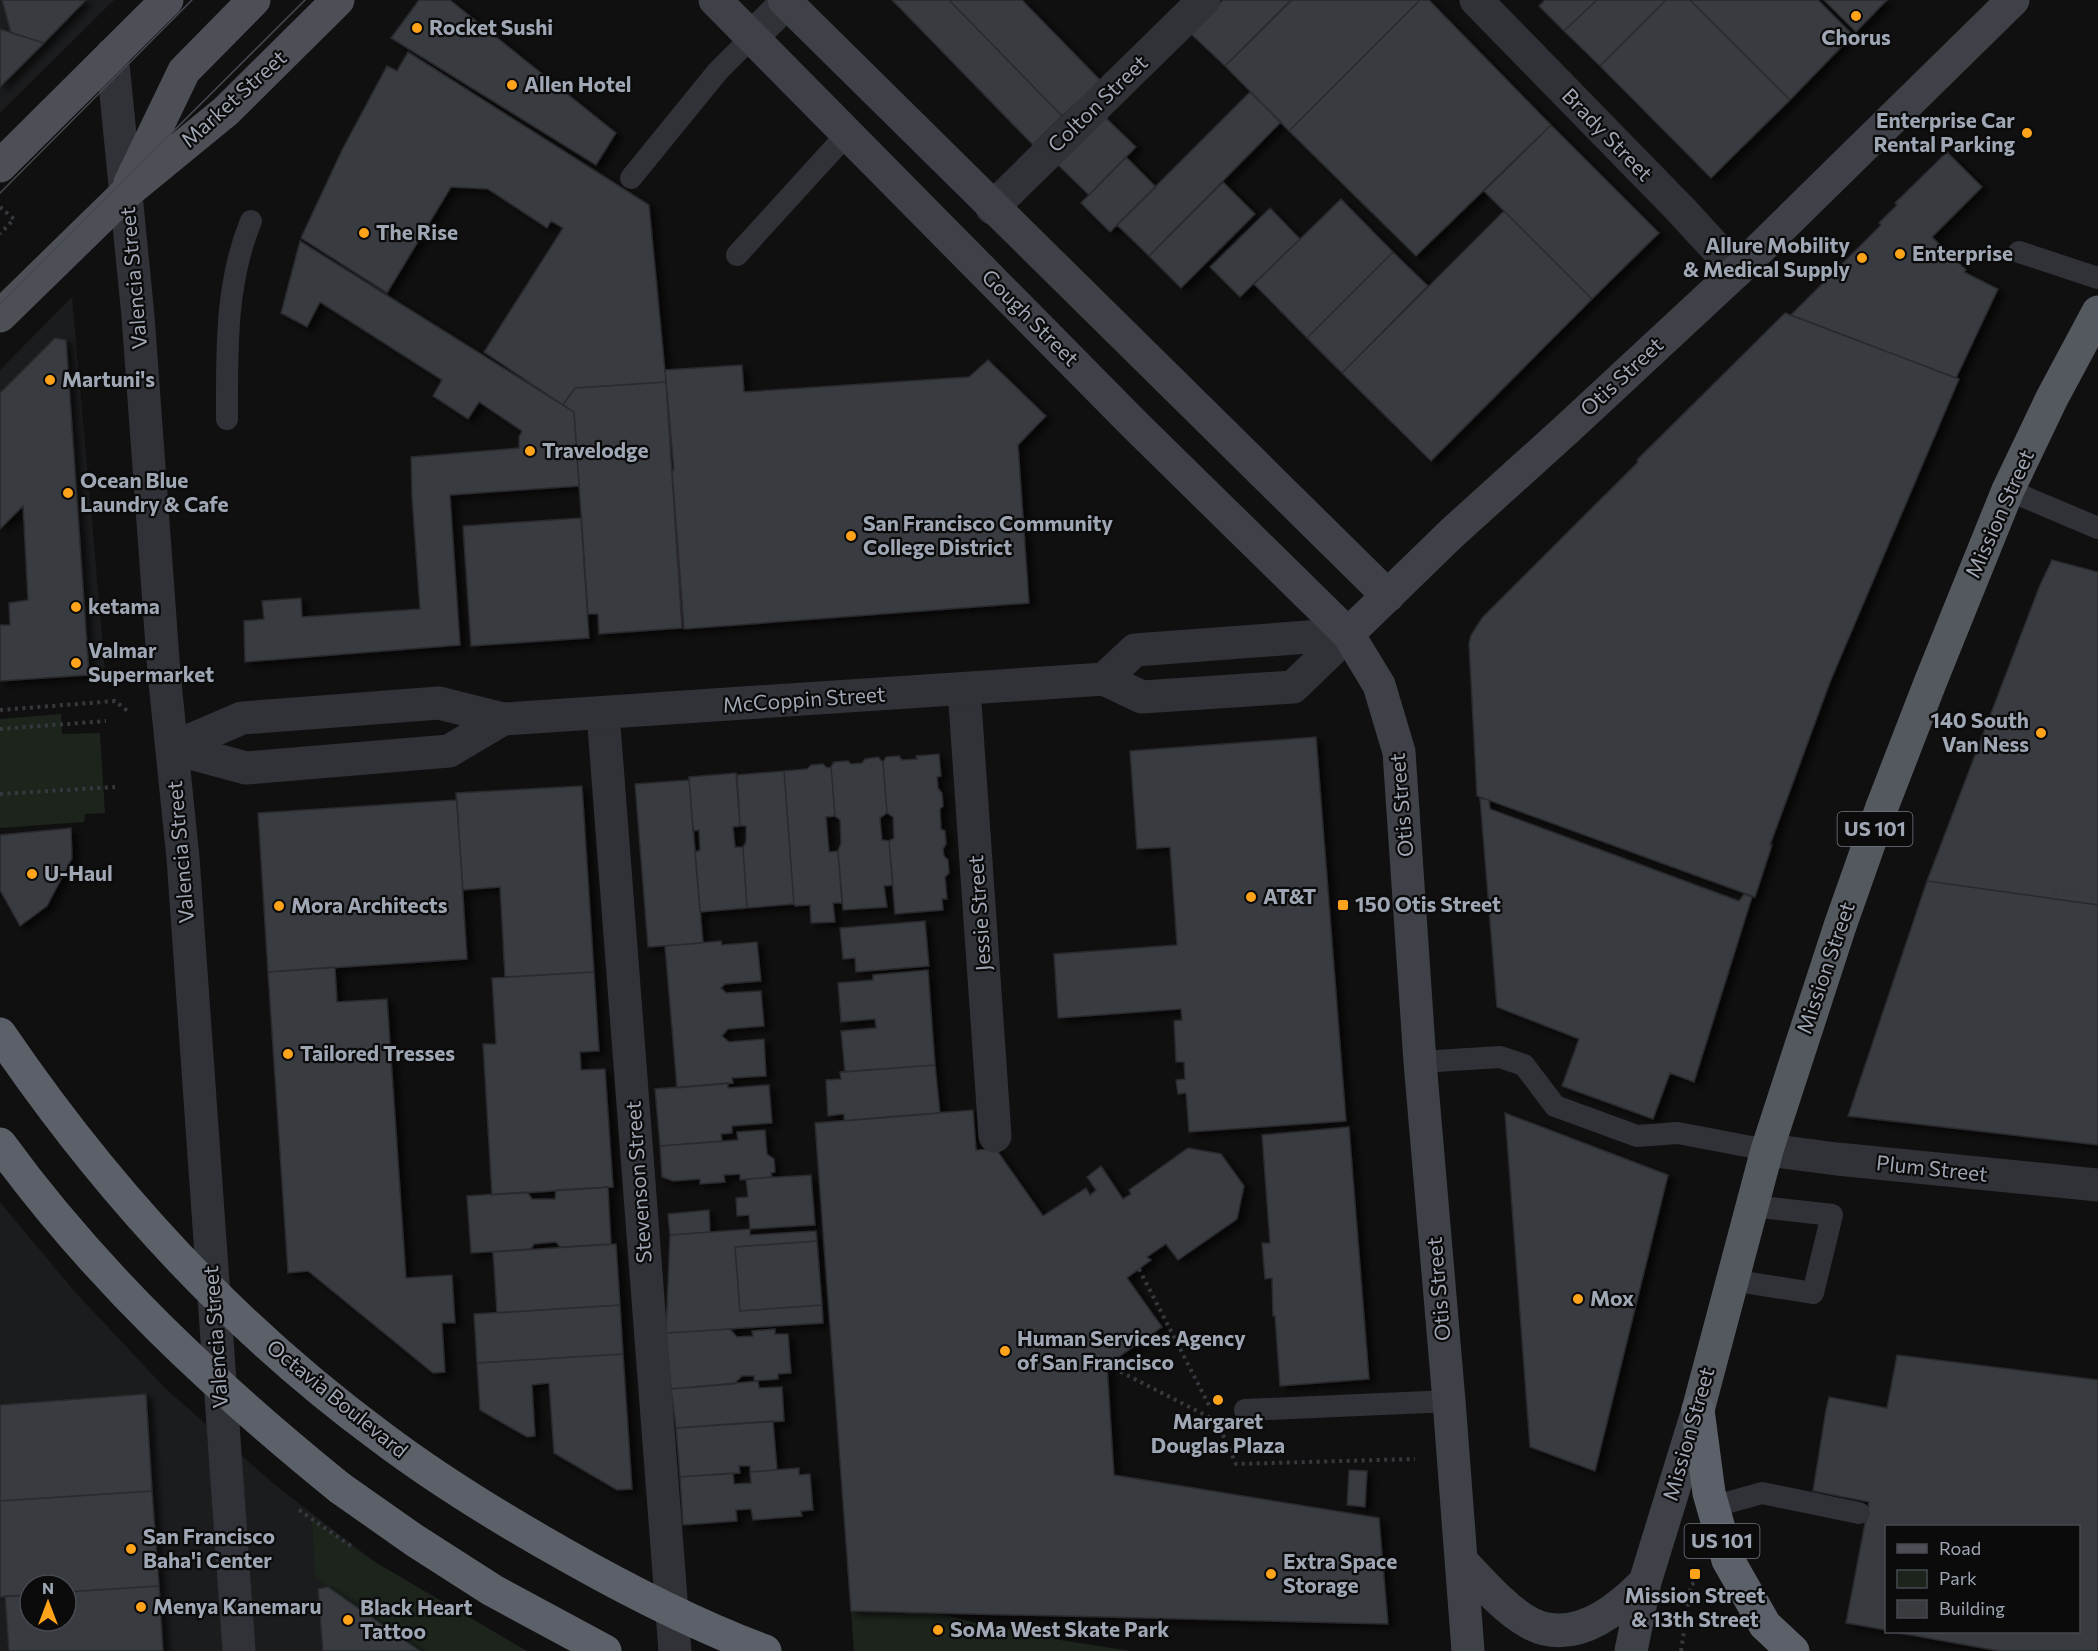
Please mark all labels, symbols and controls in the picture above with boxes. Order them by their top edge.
marker: Chorus [1849,9,1863,23]
place label: Rocket Sushi [429,14,553,39]
marker: Rocket Sushi [410,21,424,35]
place label: Chorus [1821,24,1891,49]
street label: Market Street [175,44,291,152]
street label: Colton Street [1042,49,1152,157]
place label: Allen Hotel [524,71,632,96]
marker: Allen Hotel [505,78,519,92]
street label: Brady Street [1558,82,1658,185]
place label: Enterprise Car Rental Parking [1873,107,2015,156]
marker: Enterprise Car Rental Parking [2020,126,2034,140]
street label: Valencia Street [114,206,151,350]
place label: The Rise [376,219,458,244]
marker: The Rise [357,226,371,240]
place label: Allure Mobility & Medical Supply [1683,232,1850,281]
place label: Enterprise [1912,240,2013,265]
marker: Enterprise [1893,247,1907,261]
marker: Allure Mobility & Medical Supply [1855,251,1869,265]
street label: Gough Street [978,263,1085,370]
street label: Otis Street [1574,331,1668,421]
place label: Martuni's [62,366,155,391]
marker: Martuni's [43,373,57,387]
place label: Travelodge [542,437,648,462]
marker: Travelodge [523,444,537,458]
street label: Mission Street [1959,445,2038,581]
place label: Ocean Blue Laundry & Cafe [80,467,229,516]
marker: Ocean Blue Laundry & Cafe [61,486,75,500]
place label: San Francisco Community College District [863,510,1113,559]
marker: San Francisco Community College District [844,529,858,543]
place label: ketama [88,593,160,618]
marker: ketama [69,600,83,614]
place label: Valmar Supermarket [88,637,214,686]
marker: Valmar Supermarket [69,656,83,670]
street label: McCoppin Street [722,680,886,717]
place label: 140 South Van Ness [1930,707,2029,756]
marker: 140 South Van Ness [2034,726,2048,740]
street label: Otis Street [1384,752,1417,858]
street label: Valencia Street [161,780,198,924]
road number: US 101 [1838,812,1912,846]
street label: Jessie Street [962,854,995,972]
place label: U-Haul [44,860,113,885]
marker: U-Haul [25,867,39,881]
place label: AT&T [1263,883,1317,908]
marker: AT&T [1244,890,1258,904]
place label: 150 Otis Street [1355,891,1501,916]
place label: Mora Architects [291,892,448,917]
marker: 150 Otis Street [1336,898,1350,912]
street label: Mission Street [1790,898,1859,1037]
marker: Mora Architects [272,899,286,913]
place label: Tailored Tresses [300,1040,455,1065]
marker: Tailored Tresses [281,1047,295,1061]
street label: Stevenson Street [619,1100,656,1264]
street label: Plum Street [1875,1149,1989,1186]
street label: Otis Street [1421,1236,1454,1342]
street label: Valencia Street [197,1265,232,1409]
place label: Mox [1590,1285,1634,1310]
marker: Mox [1571,1292,1585,1306]
place label: Human Services Agency of San Francisco [1017,1325,1246,1374]
street label: Octavia Boulevard [263,1333,413,1462]
marker: Human Services Agency of San Francisco [998,1344,1012,1358]
street label: Mission Street [1657,1364,1719,1503]
marker: Margaret Douglas Plaza [1211,1393,1225,1407]
place label: Margaret Douglas Plaza [1151,1408,1285,1457]
place label: San Francisco Baha'i Center [143,1523,275,1572]
road number: US 101 [1684,1524,1760,1558]
legend [1885,1525,2080,1633]
text: Road [1939,1537,1981,1559]
marker: San Francisco Baha'i Center [124,1542,138,1556]
place label: Extra Space Storage [1283,1548,1397,1597]
marker: Extra Space Storage [1264,1567,1278,1581]
marker: Mission Street & 13th Street [1688,1567,1702,1581]
text: Park [1939,1567,1977,1589]
north arrow [18,1573,78,1633]
text: N [42,1578,54,1597]
place label: Mission Street & 13th Street [1625,1582,1765,1631]
place label: Menya Kanemaru [153,1593,321,1618]
place label: Black Heart Tattoo [360,1594,472,1643]
text: Building [1939,1597,2005,1619]
marker: Menya Kanemaru [134,1600,148,1614]
marker: Black Heart Tattoo [341,1613,355,1627]
place label: SoMa West Skate Park [950,1616,1169,1641]
marker: SoMa West Skate Park [931,1623,945,1637]

